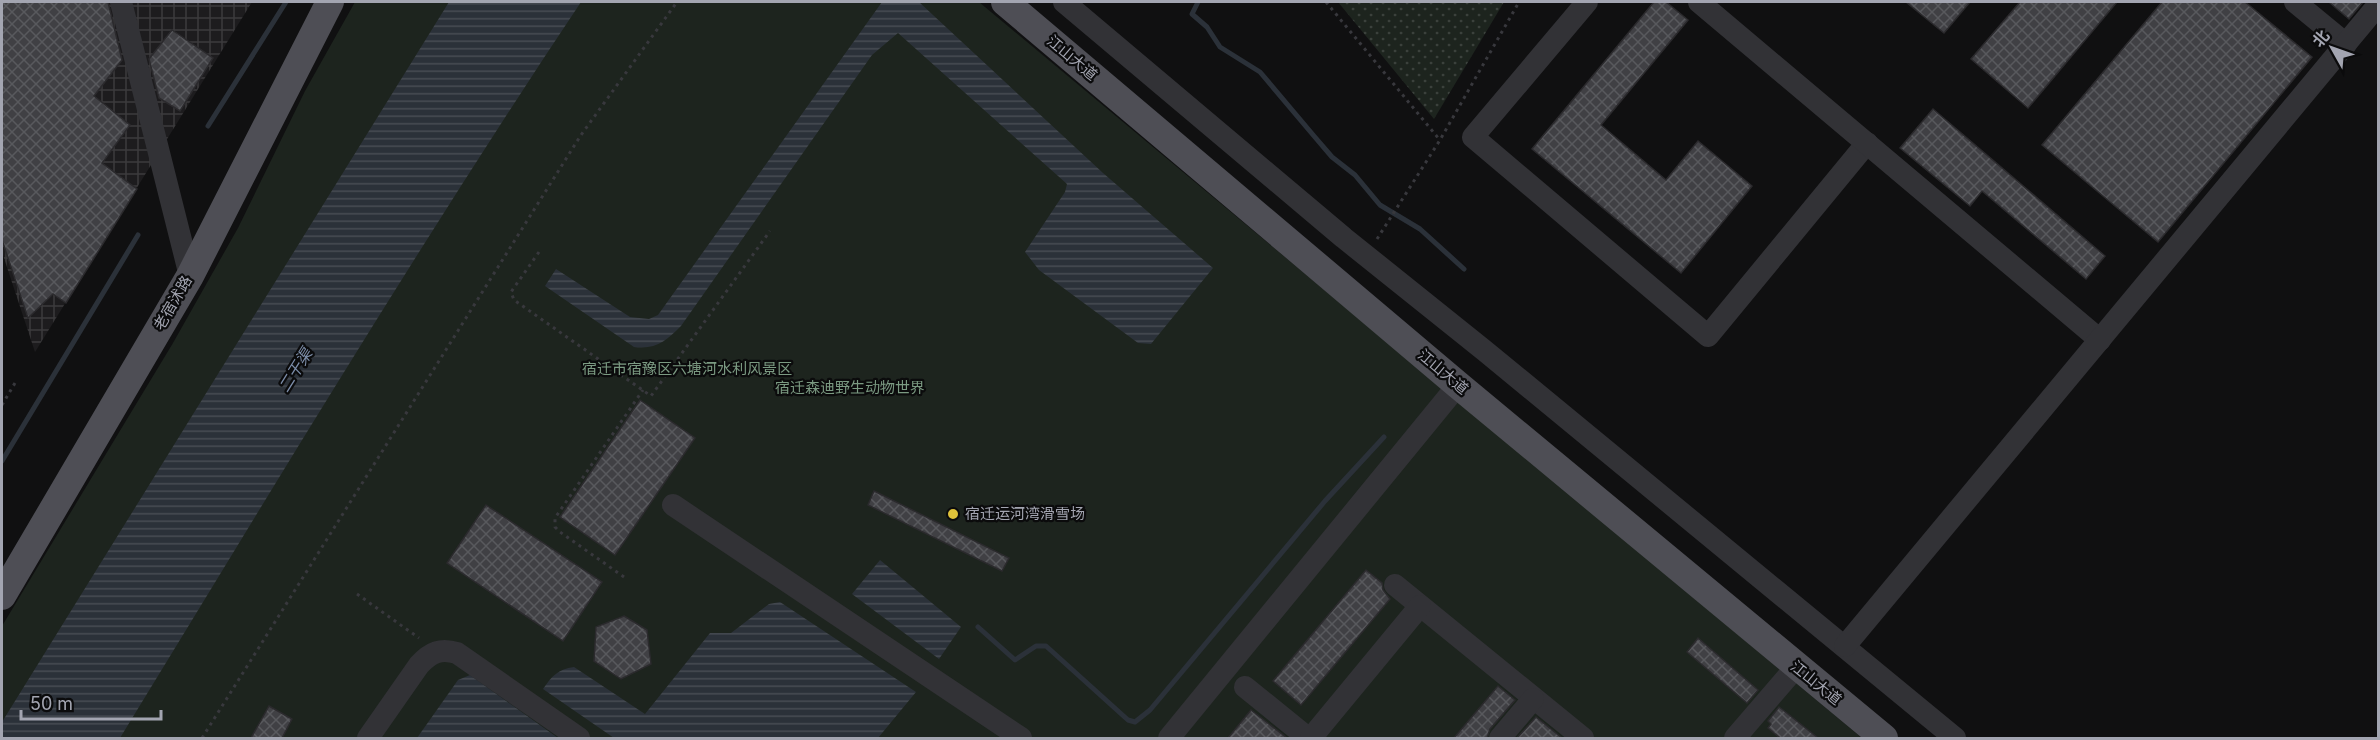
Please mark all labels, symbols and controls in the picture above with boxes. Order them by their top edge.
north arrow [2302,18,2362,78]
text: 北 [2308,26,2333,51]
street label: 江山大道 [1043,31,1101,84]
street label: 老宿沭路 [149,272,196,333]
water label: 二干渠 [274,343,317,396]
street label: 江山大道 [1414,345,1472,398]
park label: 宿迁市宿豫区六塘河水利风景区 [582,359,792,378]
park label: 宿迁森迪野生动物世界 [775,378,925,397]
place label: 宿迁运河湾滑雪场 [965,504,1085,523]
marker: 宿迁运河湾滑雪场 [946,507,960,521]
street label: 江山大道 [1787,656,1846,709]
scale bar [21,683,160,721]
text: 50 m [30,693,73,714]

